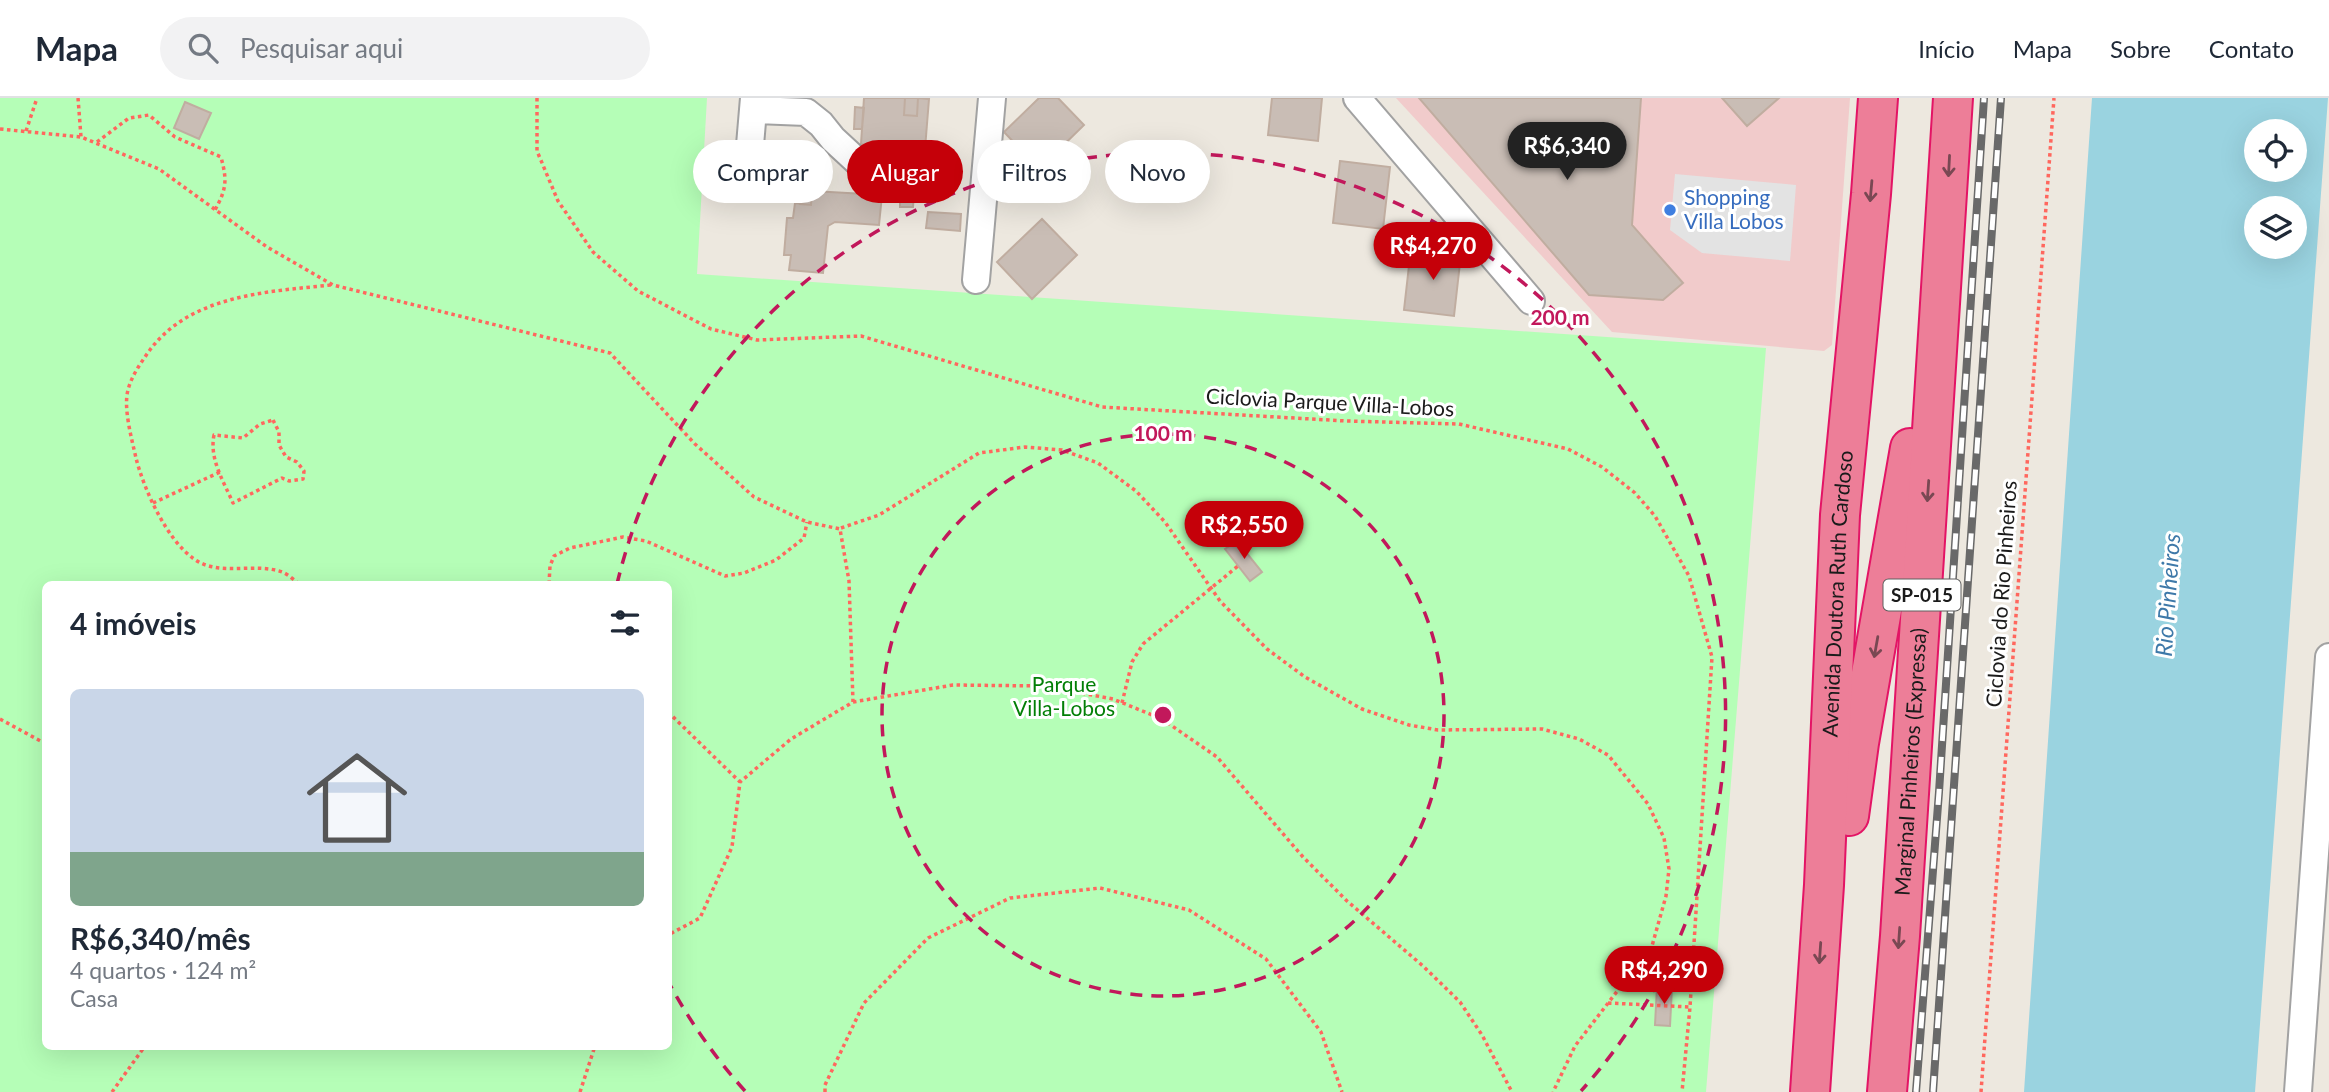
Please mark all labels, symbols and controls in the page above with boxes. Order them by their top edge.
search box [160,17,650,80]
text: Mapa [35,28,118,68]
icon: search [184,29,222,67]
text: Pesquisar aqui [240,32,403,64]
text: Início [1918,34,1975,63]
text: Mapa [2013,34,2072,63]
text: Sobre [2110,34,2171,63]
text: Contato [2209,34,2294,63]
map controls [2244,119,2307,259]
button: locate [2244,119,2307,182]
pin: R$6,340 [1502,122,1632,182]
text: R$6,340 [1524,131,1610,159]
chip: Comprar [693,140,833,203]
chip: Alugar [847,140,963,203]
chip: Filtros [977,140,1091,203]
chip: Novo [1105,140,1210,203]
one-way arrow [1942,154,1955,177]
one-way arrow [1864,179,1877,201]
place label: Shopping Villa Lobos [1684,184,1784,233]
button: layers [2244,196,2307,259]
marker: Shopping Villa Lobos [1662,202,1678,218]
pin: R$4,270 [1368,222,1498,282]
text: R$4,270 [1390,231,1476,259]
text: 200 m [1530,304,1590,329]
street label: Ciclovia Parque Villa-Lobos [1205,383,1455,420]
text: 100 m [1133,420,1193,445]
street label: Avenida Doutora Ruth Cardoso [1816,449,1857,738]
one-way arrow [1922,479,1935,502]
street label: Ciclovia do Rio Pinheiros [1980,480,2021,708]
pin: R$2,550 [1179,502,1309,561]
text: R$2,550 [1201,510,1287,538]
water label: Rio Pinheiros [2149,532,2185,657]
road number: SP-015 [1884,580,1960,610]
icon: filters [606,604,644,642]
text: 4 imóveis [70,605,196,641]
street label: Marginal Pinheiros (Expressa) [1889,627,1930,897]
one-way arrow [1868,635,1882,658]
park label: Parque Villa-Lobos [1013,671,1115,720]
centre of rings [1151,703,1175,727]
icon: home [294,735,420,861]
text: R$6,340/mês [70,920,251,956]
one-way arrow [1892,926,1905,949]
one-way arrow [1813,941,1826,963]
pin: R$4,290 [1599,946,1729,1006]
text: R$4,290 [1621,955,1707,983]
text: 4 quartos · 124 m² [70,956,256,984]
text: Casa [70,984,118,1012]

